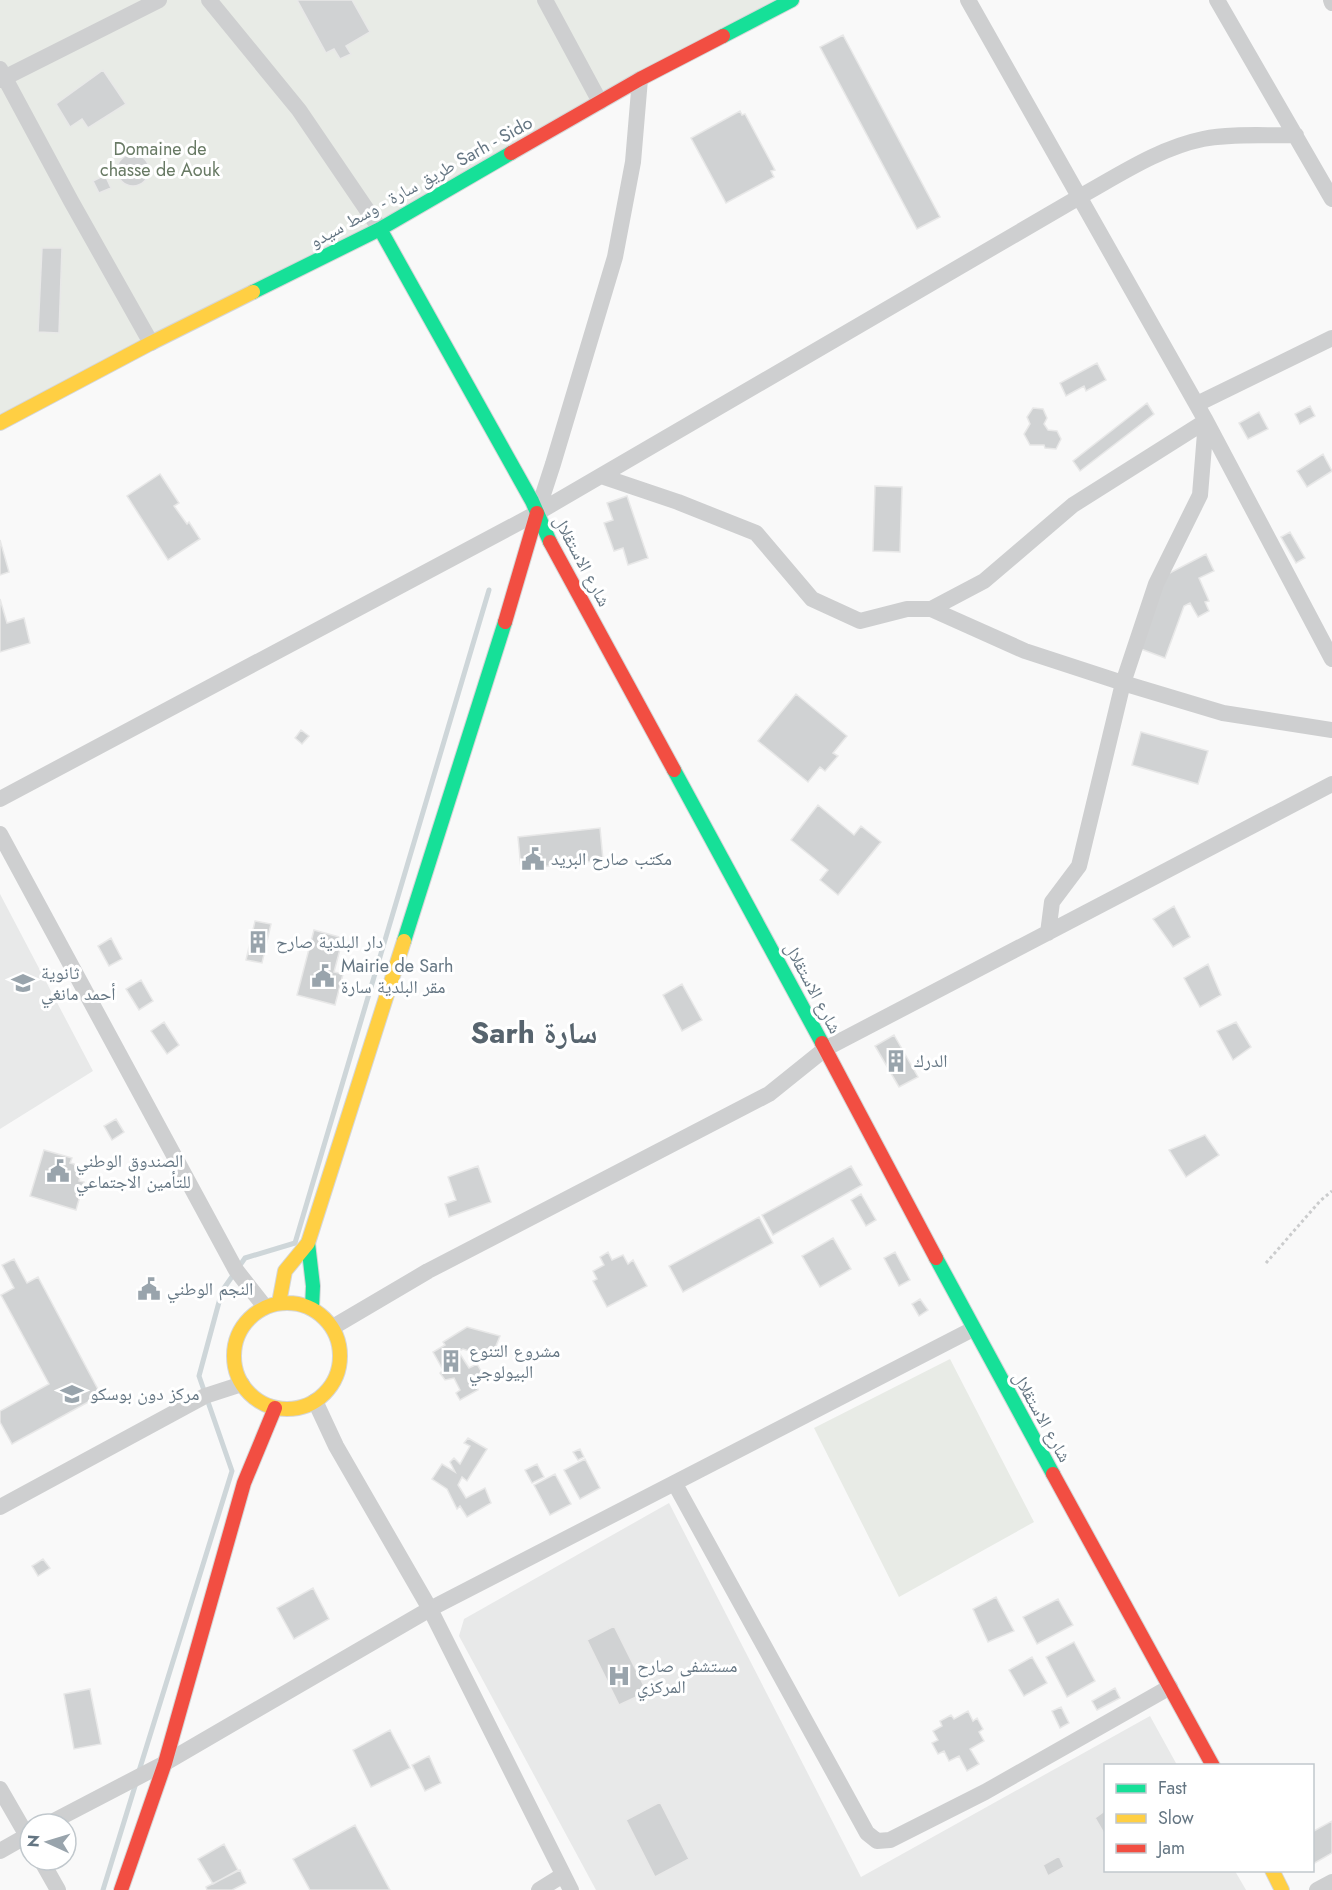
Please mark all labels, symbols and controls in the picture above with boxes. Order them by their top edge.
street label: طريق سارة - وسط سيدو Sarh - Sido [305,110,537,254]
park label: Domaine de chasse de Aouk [100,136,220,183]
street label: شارع الاستقلال [547,511,617,611]
public building icon: مكتب صارح البريد [520,846,546,872]
place label: مكتب صارح البريد [551,846,672,872]
building icon: دار البلدية صارح [245,929,271,955]
place label: دار البلدية صارح [276,929,383,955]
street label: شارع الاستقلال [778,938,848,1038]
place label: Mairie de Sarh مقر البلدية سارة [341,953,454,1000]
place label: ثانوية أحمد مانغي [41,960,116,1009]
public building icon: Mairie de Sarh مقر البلدية سارة [310,963,336,989]
school or university icon: ثانوية أحمد مانغي [10,970,36,996]
district label: Sarh سارة [470,1011,598,1054]
building icon: الدرك [883,1048,909,1074]
place label: الدرك [914,1048,948,1074]
place label: الصندوق الوطني للتأمين الاجتماعي [76,1148,191,1197]
public building icon: الصندوق الوطني للتأمين الاجتماعي [45,1158,71,1184]
public building icon: النجم الوطني [136,1276,162,1302]
place label: النجم الوطني [167,1276,253,1304]
place label: مشروع التنوع البيولوجي [469,1338,560,1387]
building icon: مشروع التنوع البيولوجي [438,1348,464,1374]
street label: شارع الاستقلال [1006,1367,1078,1467]
school or university icon: مركز دون بوسكو [59,1381,85,1407]
place label: مركز دون بوسكو [90,1381,199,1407]
place label: مستشفى صارح المركزي [637,1653,737,1702]
hospital icon: مستشفى صارح المركزي [606,1663,632,1689]
legend [1104,1764,1314,1872]
text: Fast [1158,1775,1187,1801]
text: Slow [1158,1805,1195,1831]
north arrow [18,1812,78,1872]
text: N [22,1834,45,1848]
text: Jam [1156,1835,1185,1861]

